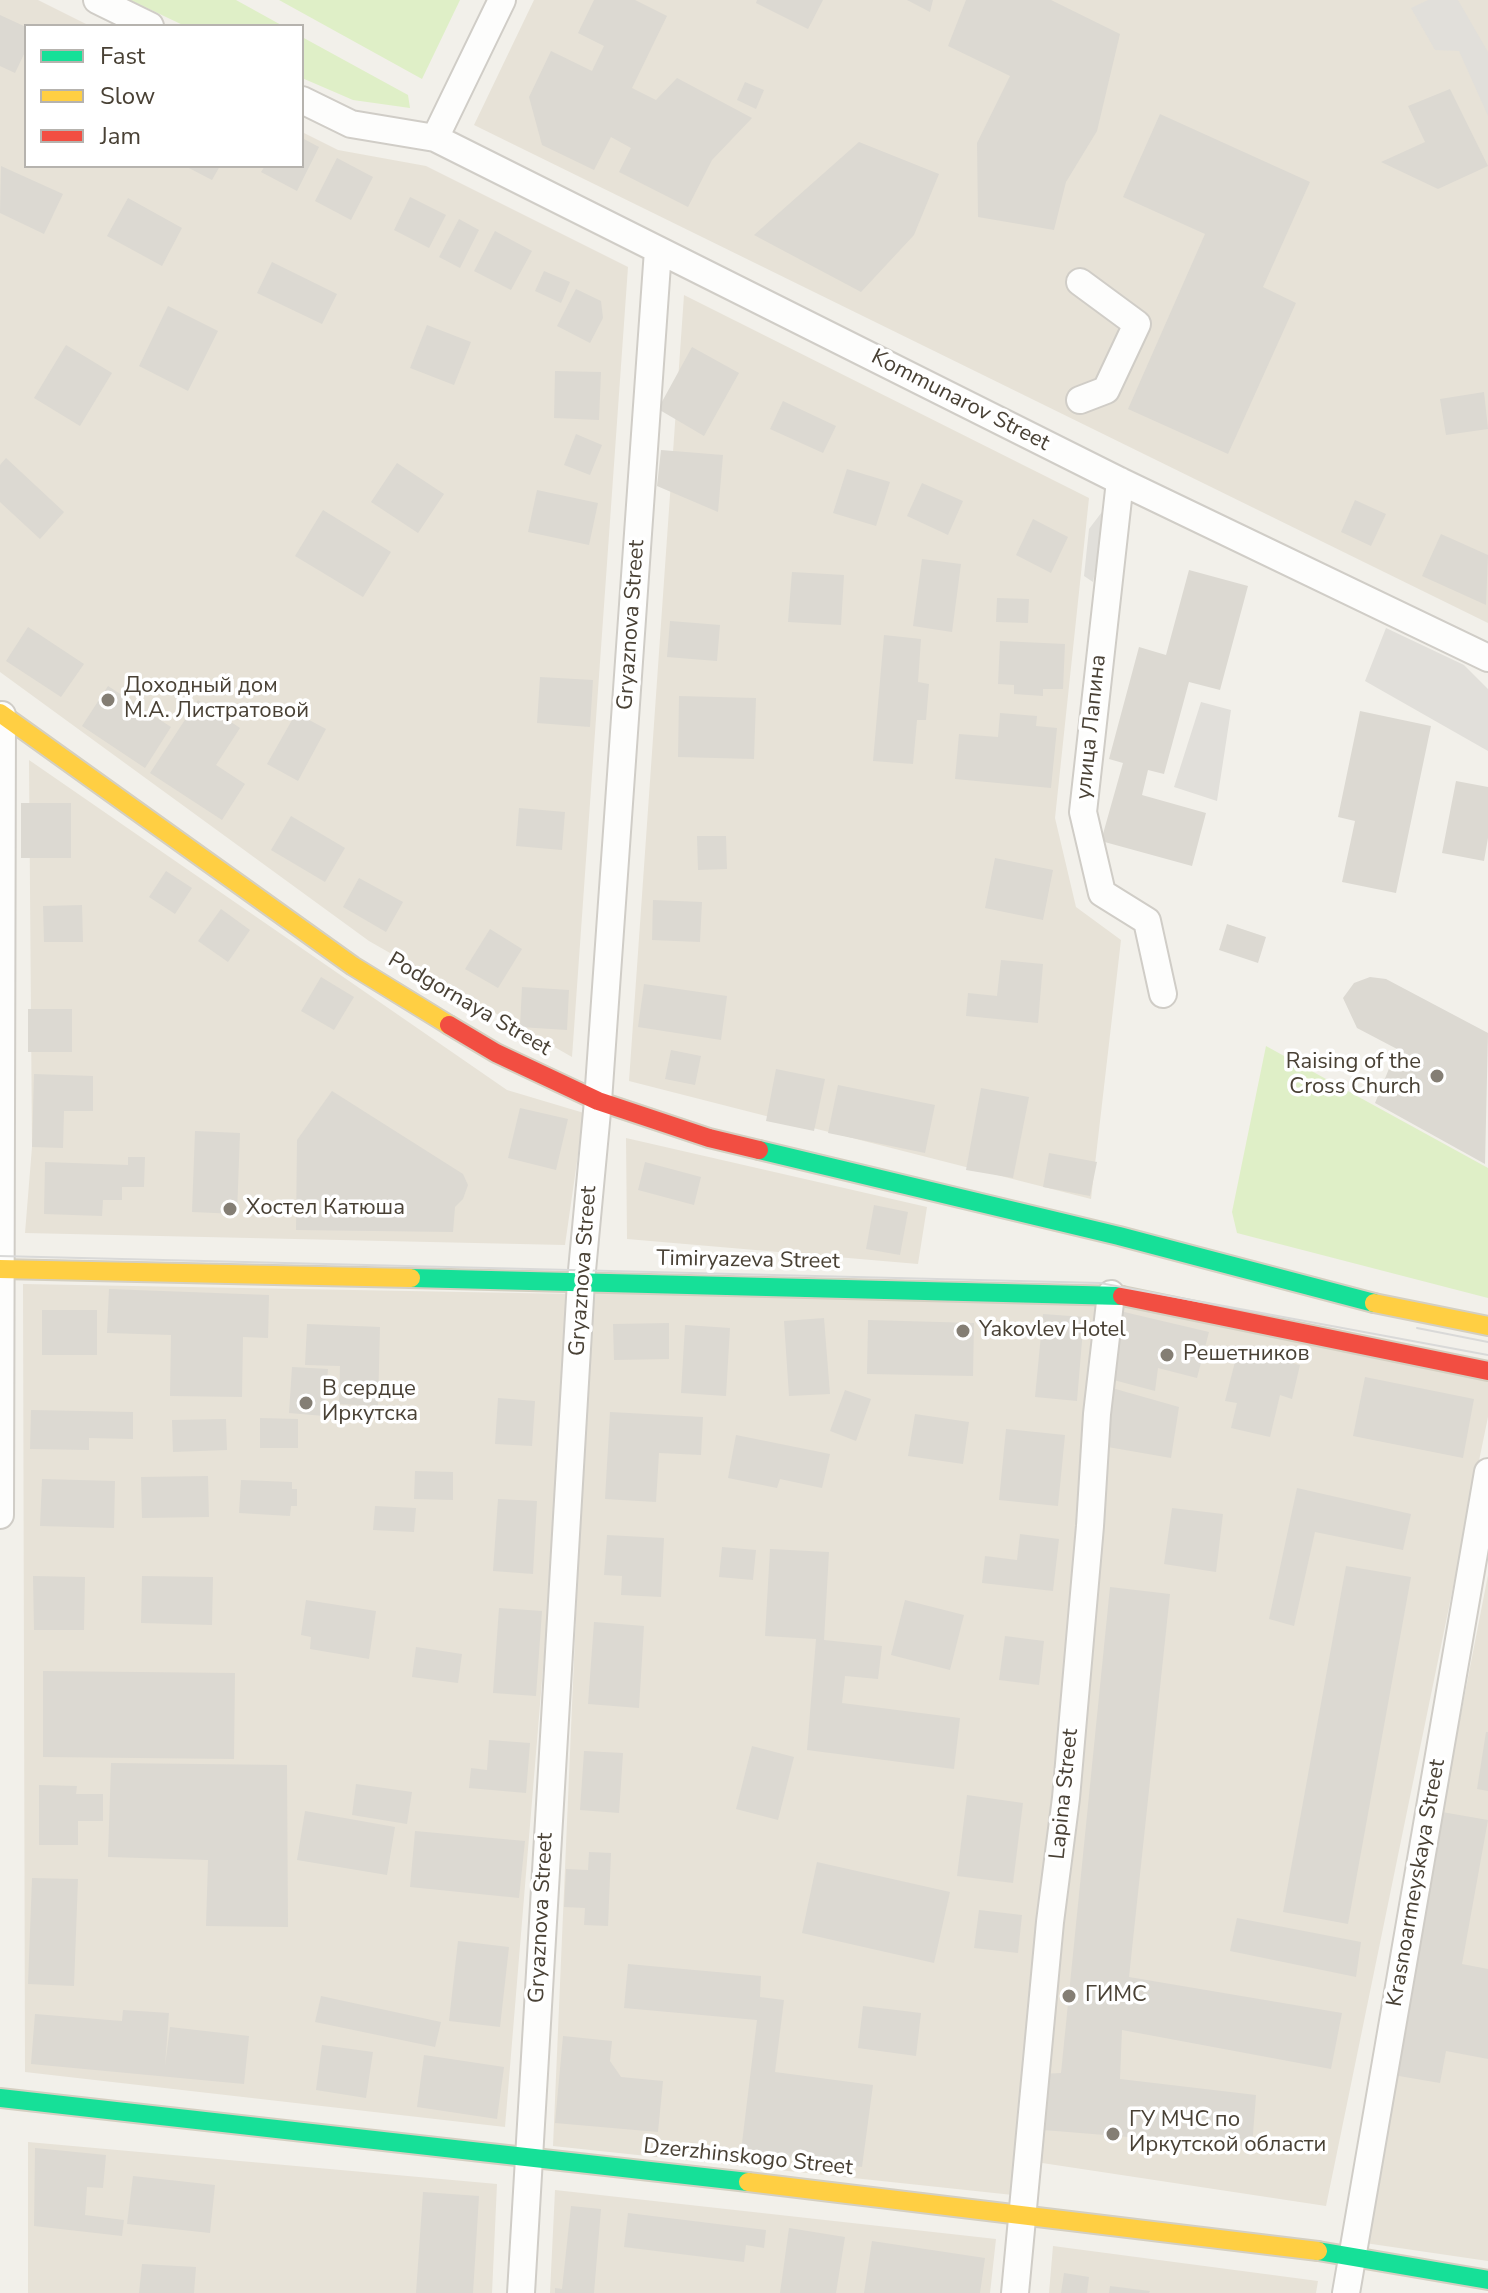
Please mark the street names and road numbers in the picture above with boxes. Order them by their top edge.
street label: Kommunarov Street [866,345,1054,457]
street label: Gryaznova Street [613,539,651,711]
street label: улица Лапина [1071,653,1113,801]
street label: Podgornaya Street [383,948,555,1062]
street label: Gryaznova Street [565,1185,603,1357]
street label: Timiryazeva Street [656,1246,840,1276]
street label: Lapina Street [1045,1727,1085,1861]
street label: Krasnoarmeyskaya Street [1382,1757,1452,2009]
street label: Gryaznova Street [524,1832,560,2004]
street label: Dzerzhinskogo Street [642,2134,854,2182]

